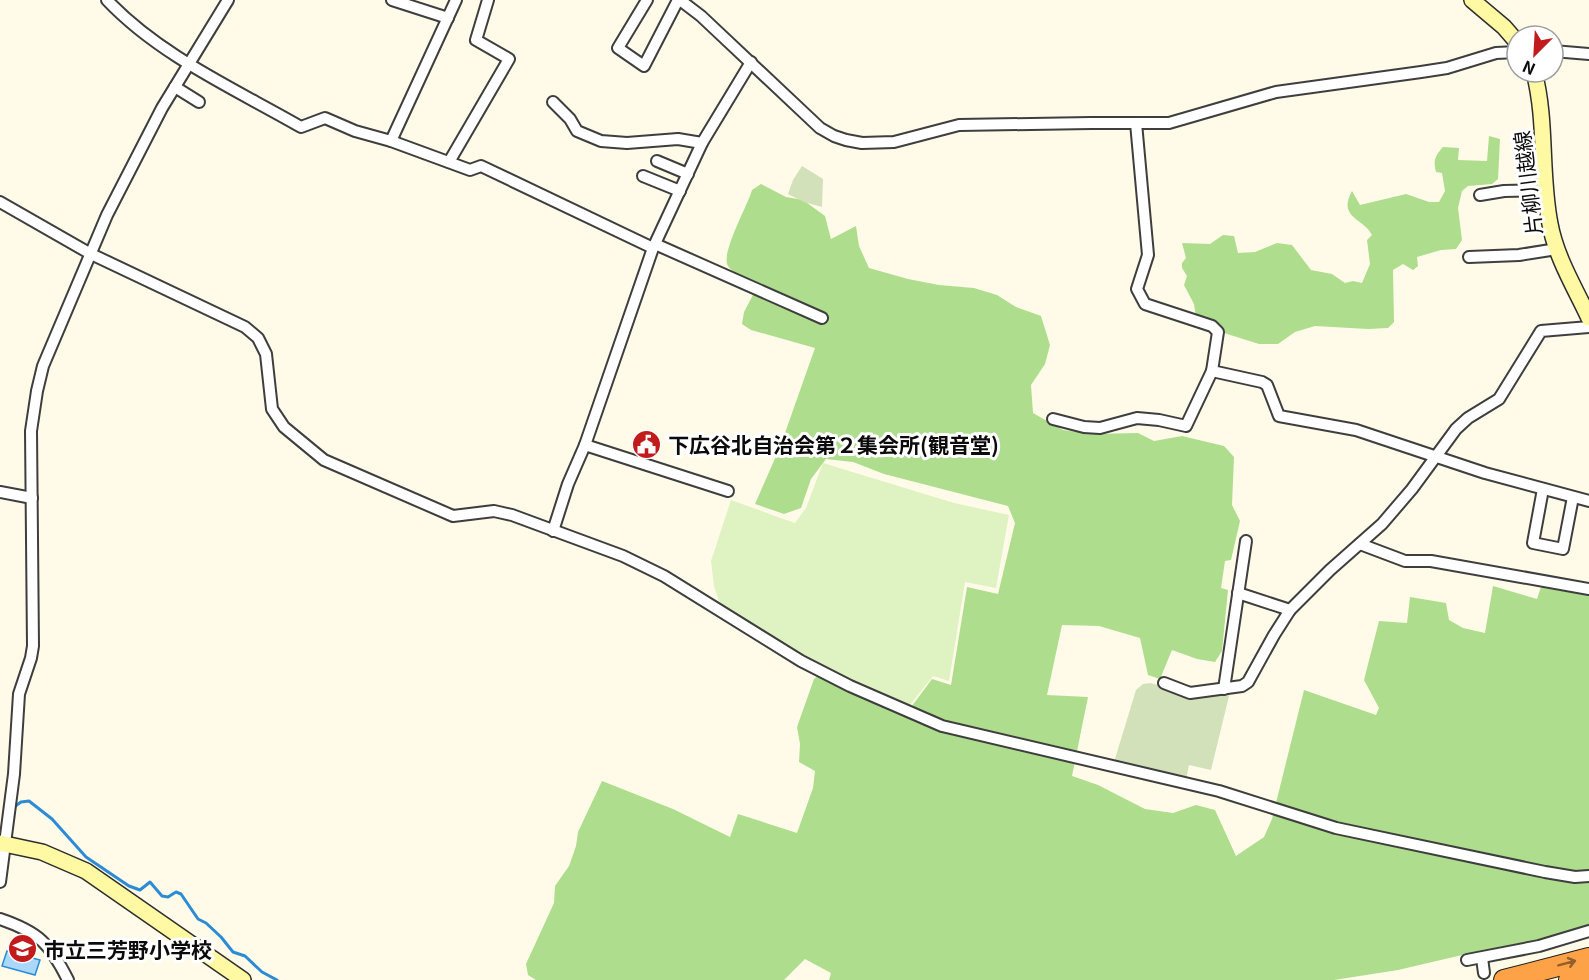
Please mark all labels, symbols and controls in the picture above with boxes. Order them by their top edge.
north arrow [1505,24,1565,84]
text: N [1518,55,1539,82]
street label: 片柳川越線 [1506,129,1548,237]
public building icon: 下広谷北自治会第２集会所(観音堂) [631,428,663,460]
place label: 下広谷北自治会第２集会所(観音堂) [668,429,999,459]
school or university icon: 市立三芳野小学校 [7,933,39,965]
place label: 市立三芳野小学校 [44,934,212,964]
one-way arrow [1557,957,1576,969]

